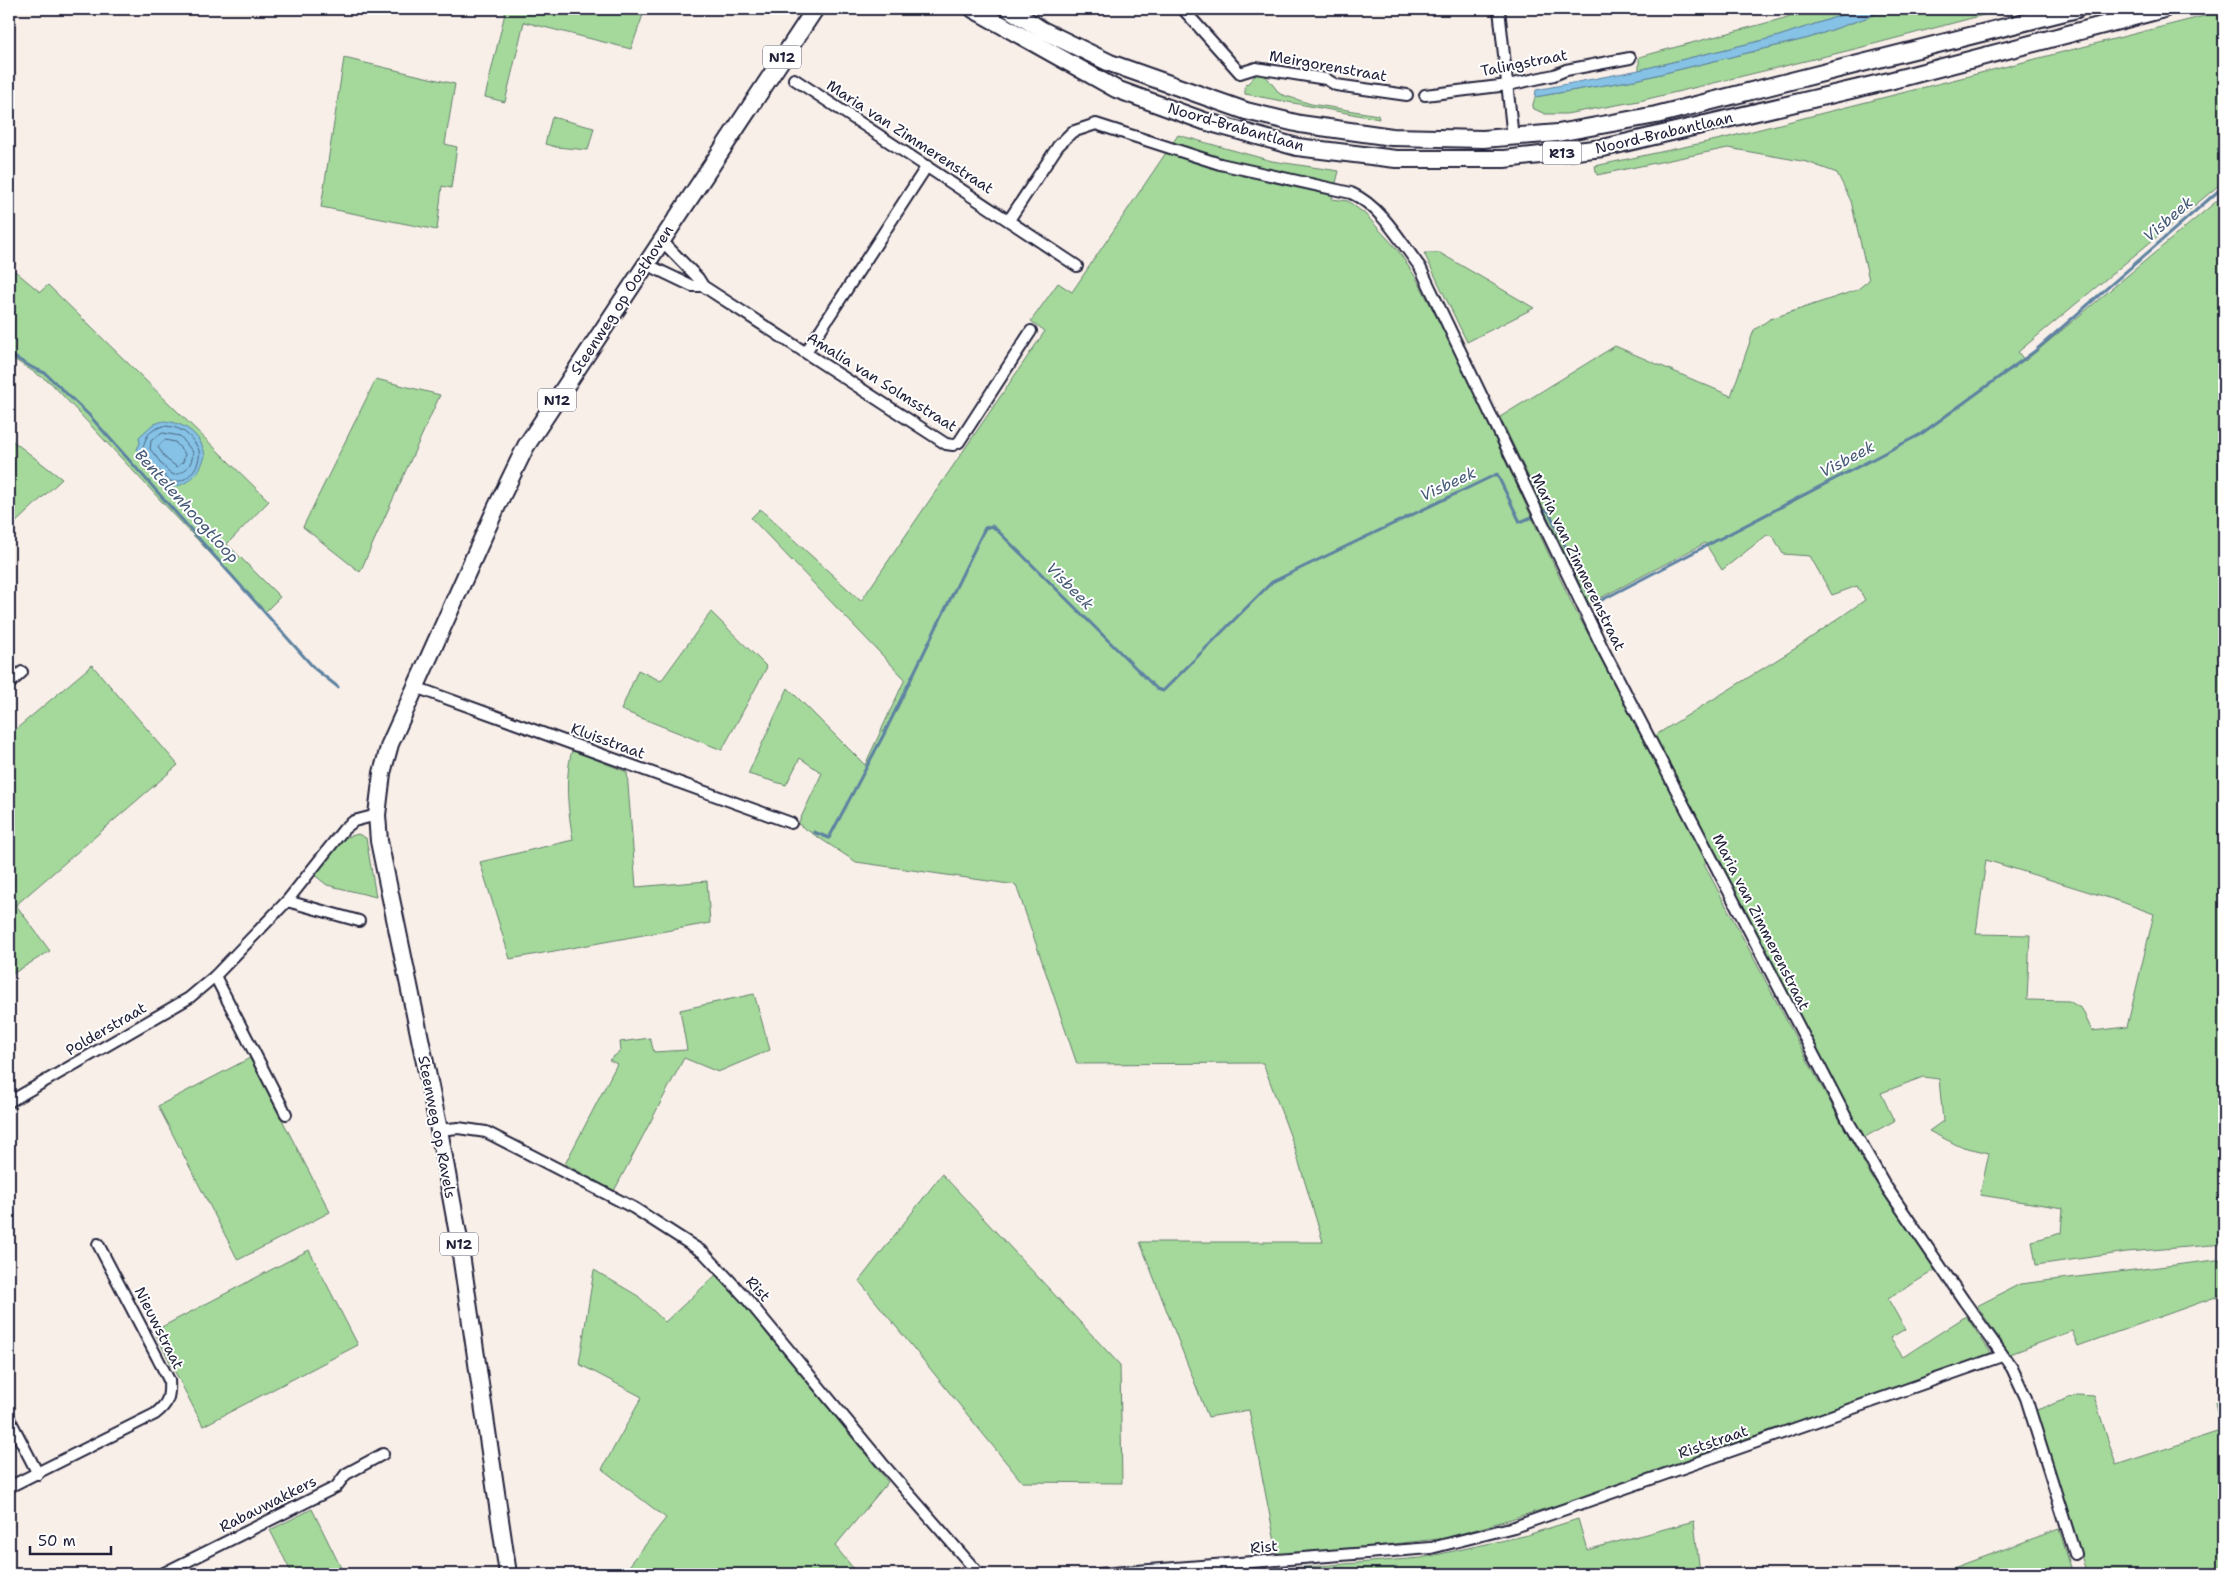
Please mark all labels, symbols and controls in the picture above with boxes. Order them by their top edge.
street label: Talingstraat [1479,45,1569,81]
road number: N12 [763,46,801,68]
street label: Meirgorenstraat [1268,46,1388,86]
street label: Maria van Zimmerenstraat [823,75,997,199]
street label: Noord-Brabantlaan [1166,98,1306,156]
street label: Noord-Brabantlaan [1593,107,1735,159]
road number: R13 [1543,142,1581,164]
water label: Visbeek [2139,192,2197,246]
street label: Steenweg op Oosthoven [566,221,678,379]
street label: Amalia van Solmsstraat [803,328,961,436]
road number: N12 [538,388,576,412]
water label: Visbeek [1816,436,1878,482]
water label: Bentelenhoogtloop [130,444,244,568]
water label: Visbeek [1417,462,1479,506]
street label: Maria van Zimmerenstraat [1526,470,1630,654]
water label: Visbeek [1042,558,1098,614]
street label: Kluisstraat [568,718,648,764]
street label: Maria van Zimmerenstraat [1708,830,1814,1014]
street label: Polderstraat [62,998,150,1060]
street label: Steenweg op Ravels [413,1054,461,1200]
road number: N12 [440,1232,478,1256]
street label: Rist [741,1272,775,1306]
street label: Nieuwstraat [130,1283,188,1373]
street label: Riststraat [1675,1421,1751,1463]
street label: Rabauwakkers [216,1471,320,1537]
scale bar [30,1523,111,1555]
text: 50 m [38,1531,76,1551]
street label: Rist [1249,1536,1279,1558]

